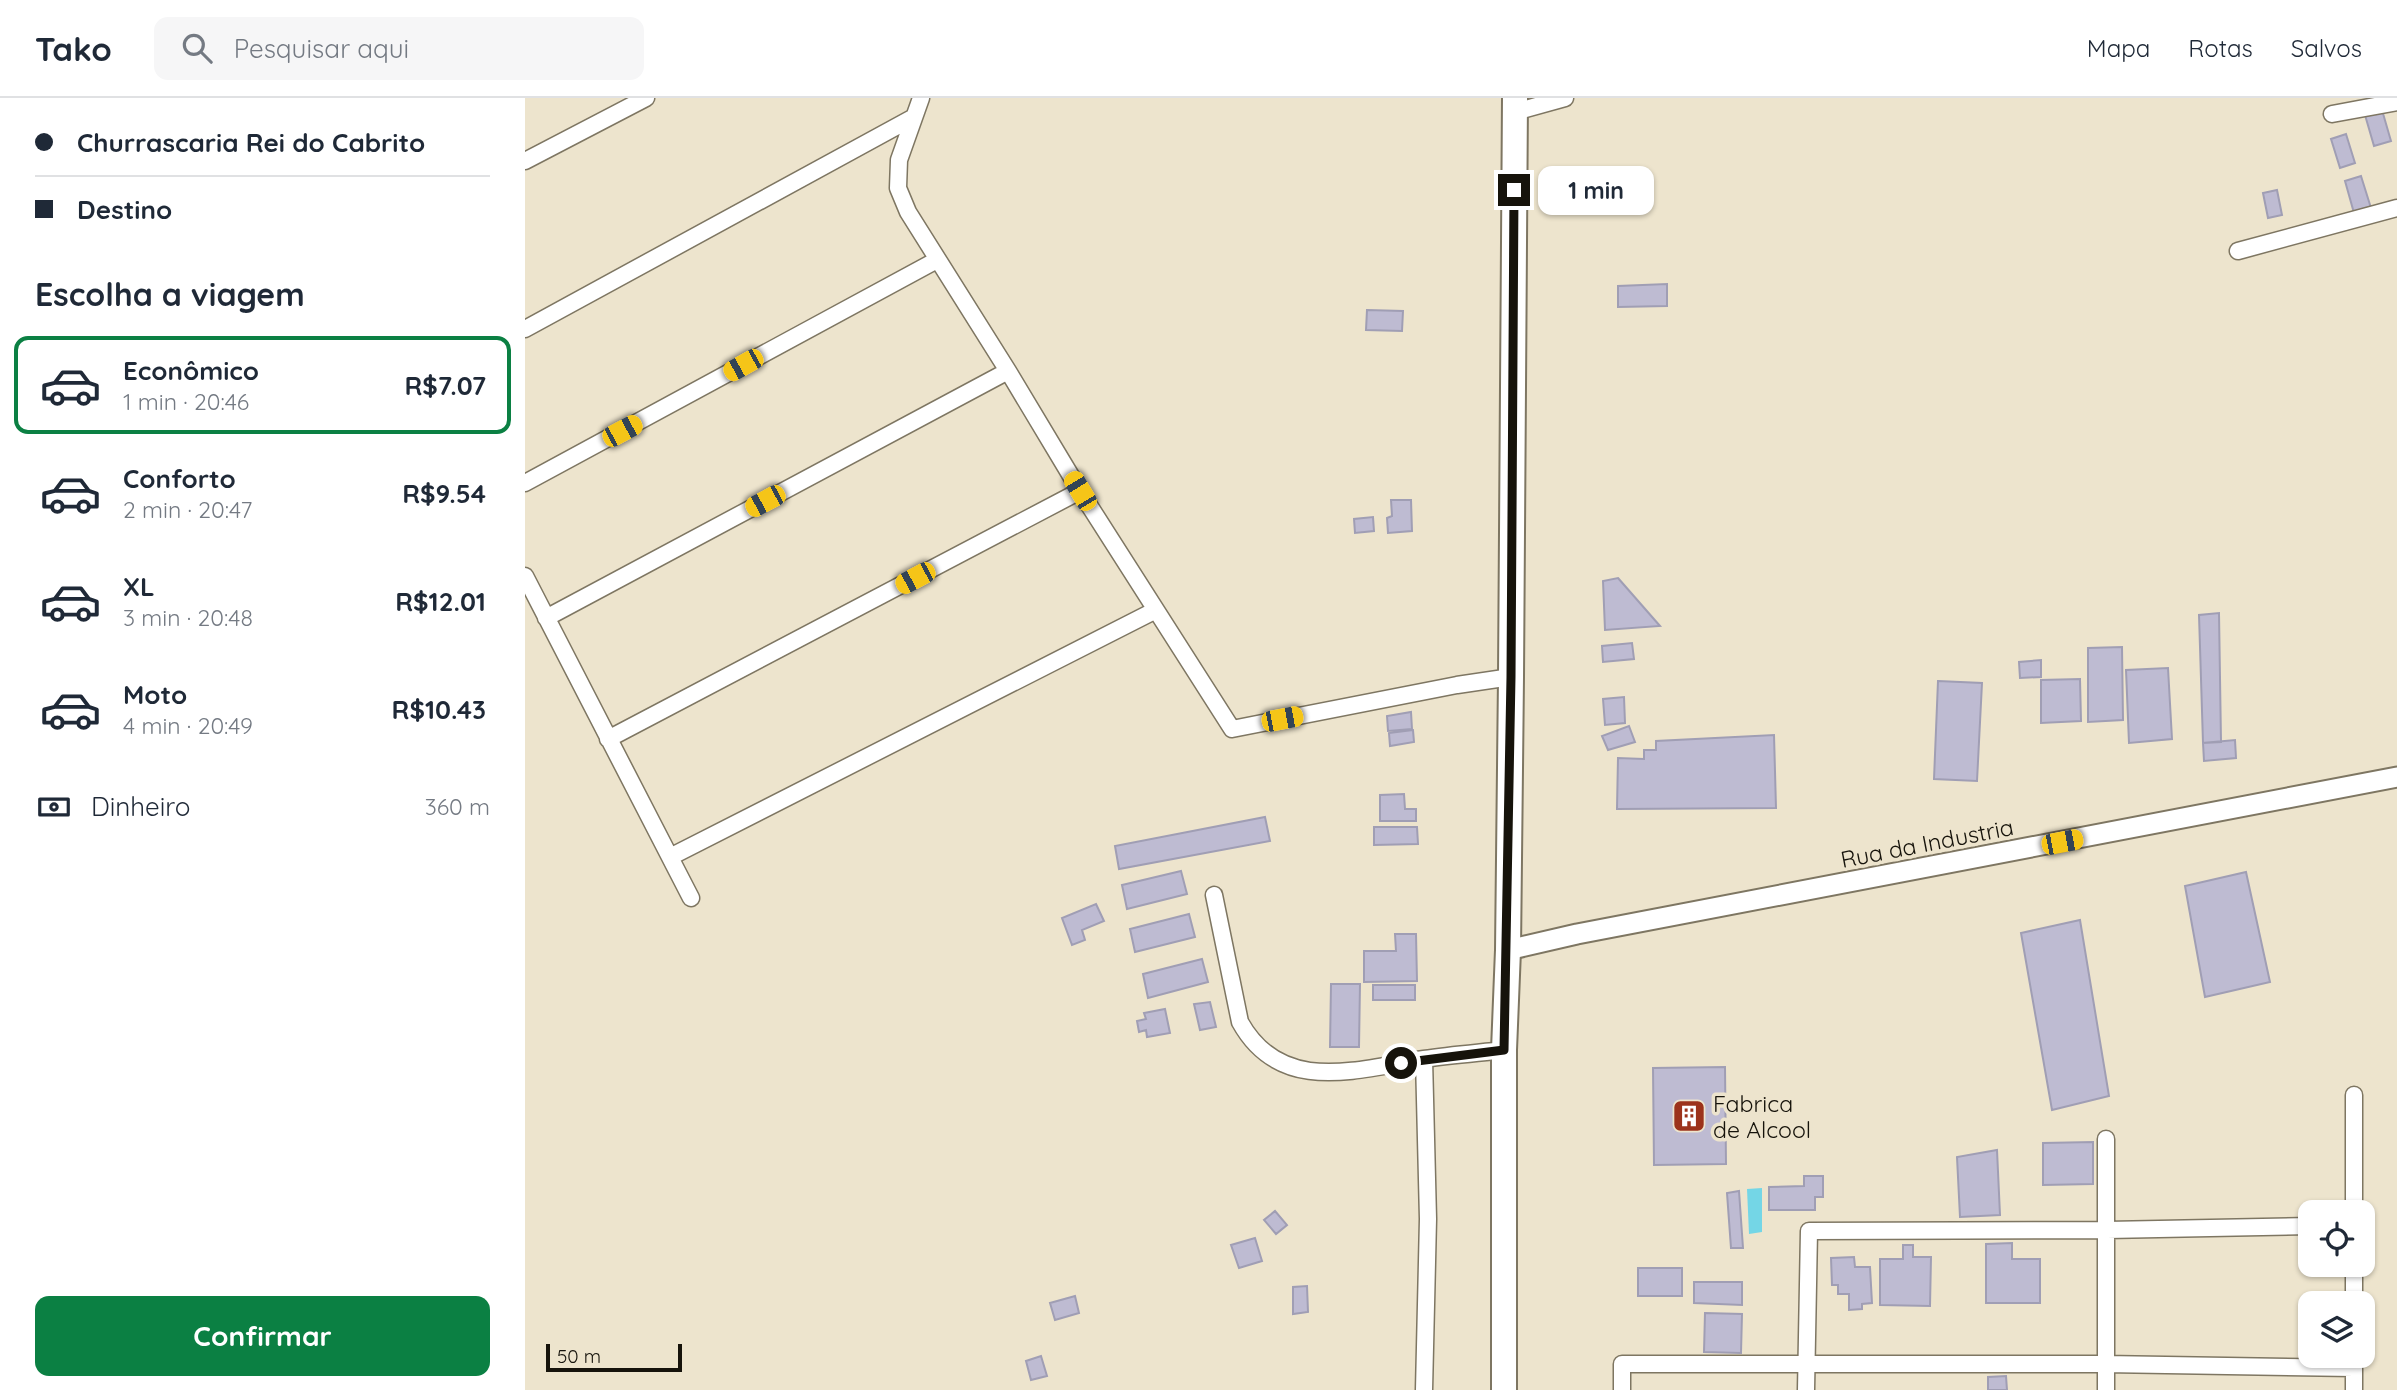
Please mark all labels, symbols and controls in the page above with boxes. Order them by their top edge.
search box [154,17,644,80]
text: Tako [35,28,112,69]
icon: search [178,29,216,67]
text: Pesquisar aqui [234,32,409,65]
text: Mapa [2087,33,2150,63]
text: Rotas [2188,33,2253,63]
text: Salvos [2291,33,2362,63]
text: Churrascaria Rei do Cabrito [77,126,425,159]
callout: 1 min [1539,166,1654,214]
route end [1498,174,1530,206]
text: 1 min [1568,176,1624,205]
text: Destino [77,193,172,226]
text: Escolha a viagem [35,274,305,314]
car [720,346,767,384]
icon: car [39,354,102,417]
text: Econômico [123,354,259,387]
text: R$7.07 [404,369,486,402]
text: 1 min · 20:46 [123,387,249,416]
car [599,412,646,450]
icon: car [39,462,102,525]
text: Conforto [123,462,236,495]
car [1061,468,1100,514]
text: R$9.54 [402,477,486,510]
car [742,482,789,520]
text: 2 min · 20:47 [123,495,252,524]
car [892,559,939,597]
icon: car [39,570,102,633]
text: XL [123,570,155,603]
text: R$12.01 [395,585,486,618]
text: 3 min · 20:48 [123,603,253,632]
icon: car [39,678,102,741]
text: Moto [123,678,187,711]
text: R$10.43 [392,693,486,726]
car [1260,705,1305,733]
text: 4 min · 20:49 [123,711,253,740]
icon: cash [35,788,73,826]
text: Dinheiro [91,790,190,823]
text: 360 m [425,792,490,821]
street label: Rua da Industria [1838,812,2016,874]
car [2040,828,2085,856]
route start [1385,1047,1417,1079]
place label: Fabrica de Alcool [1713,1089,1811,1144]
building icon: Fabrica de Alcool [1670,1097,1708,1135]
map controls [2298,1200,2375,1368]
button: locate [2298,1200,2375,1277]
button: layers [2298,1291,2375,1368]
button: Confirmar [35,1296,490,1376]
scale bar [546,1341,683,1373]
text: 50 m [557,1344,601,1368]

